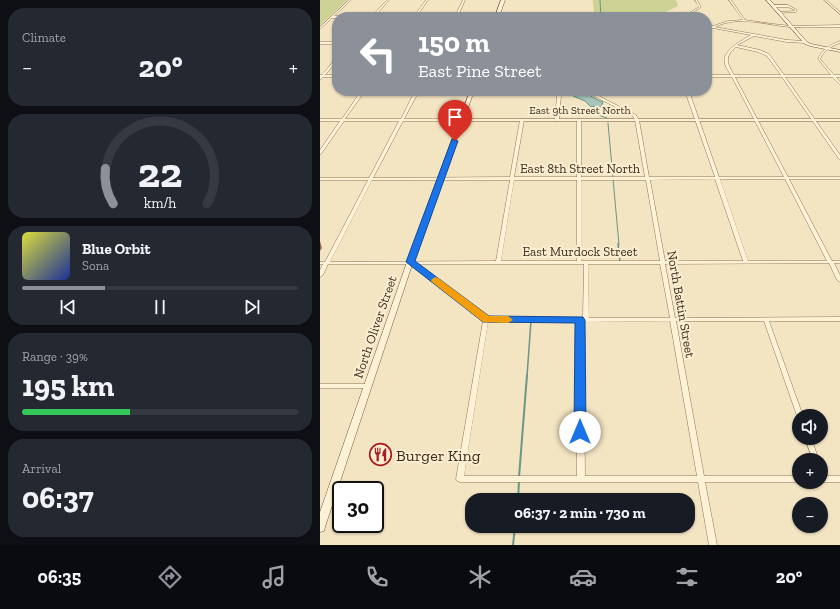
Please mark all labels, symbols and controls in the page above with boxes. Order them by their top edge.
text: 150 m [418,26,490,59]
icon: left [352,28,404,80]
text: Climate [22,30,66,45]
text: 20° [138,49,183,85]
text: − [22,54,32,81]
text: + [289,54,298,81]
text: East Pine Street [418,60,542,82]
pin [438,100,472,141]
street label: East 9th Street North [529,104,632,117]
icon: arrive [444,106,466,128]
text: 22 [138,148,182,198]
street label: East 8th Street North [520,161,641,176]
text: km/h [144,195,176,212]
text: Blue Orbit [82,240,150,258]
street label: East Murdock Street [522,244,638,259]
street label: North Battin Street [664,249,698,359]
text: Sona [82,258,109,273]
street label: North Oliver Street [350,274,400,380]
icon: previous [57,296,79,318]
icon: pause [149,296,171,318]
icon: next [241,296,263,318]
text: Range · 39% [22,349,88,364]
text: 195 km [22,368,114,404]
map controls [792,409,828,533]
button: sound [792,409,828,445]
position arrow [559,411,601,453]
restaurant icon: Burger King [367,442,393,468]
place label: Burger King [396,446,481,465]
button: + [792,453,828,489]
text: Arrival [22,461,61,476]
text: 06:37 [22,480,94,516]
speed limit sign: 30 [332,481,384,533]
button: − [792,497,828,533]
text: 06:37 · 2 min · 730 m [514,504,646,522]
icon: directions [156,563,184,591]
icon: music [260,563,288,591]
icon: phone [363,563,391,591]
icon: climate [466,563,494,591]
icon: car [569,563,597,591]
icon: filters [673,563,701,591]
text: 06:35 [38,566,81,588]
text: 20° [776,566,802,588]

